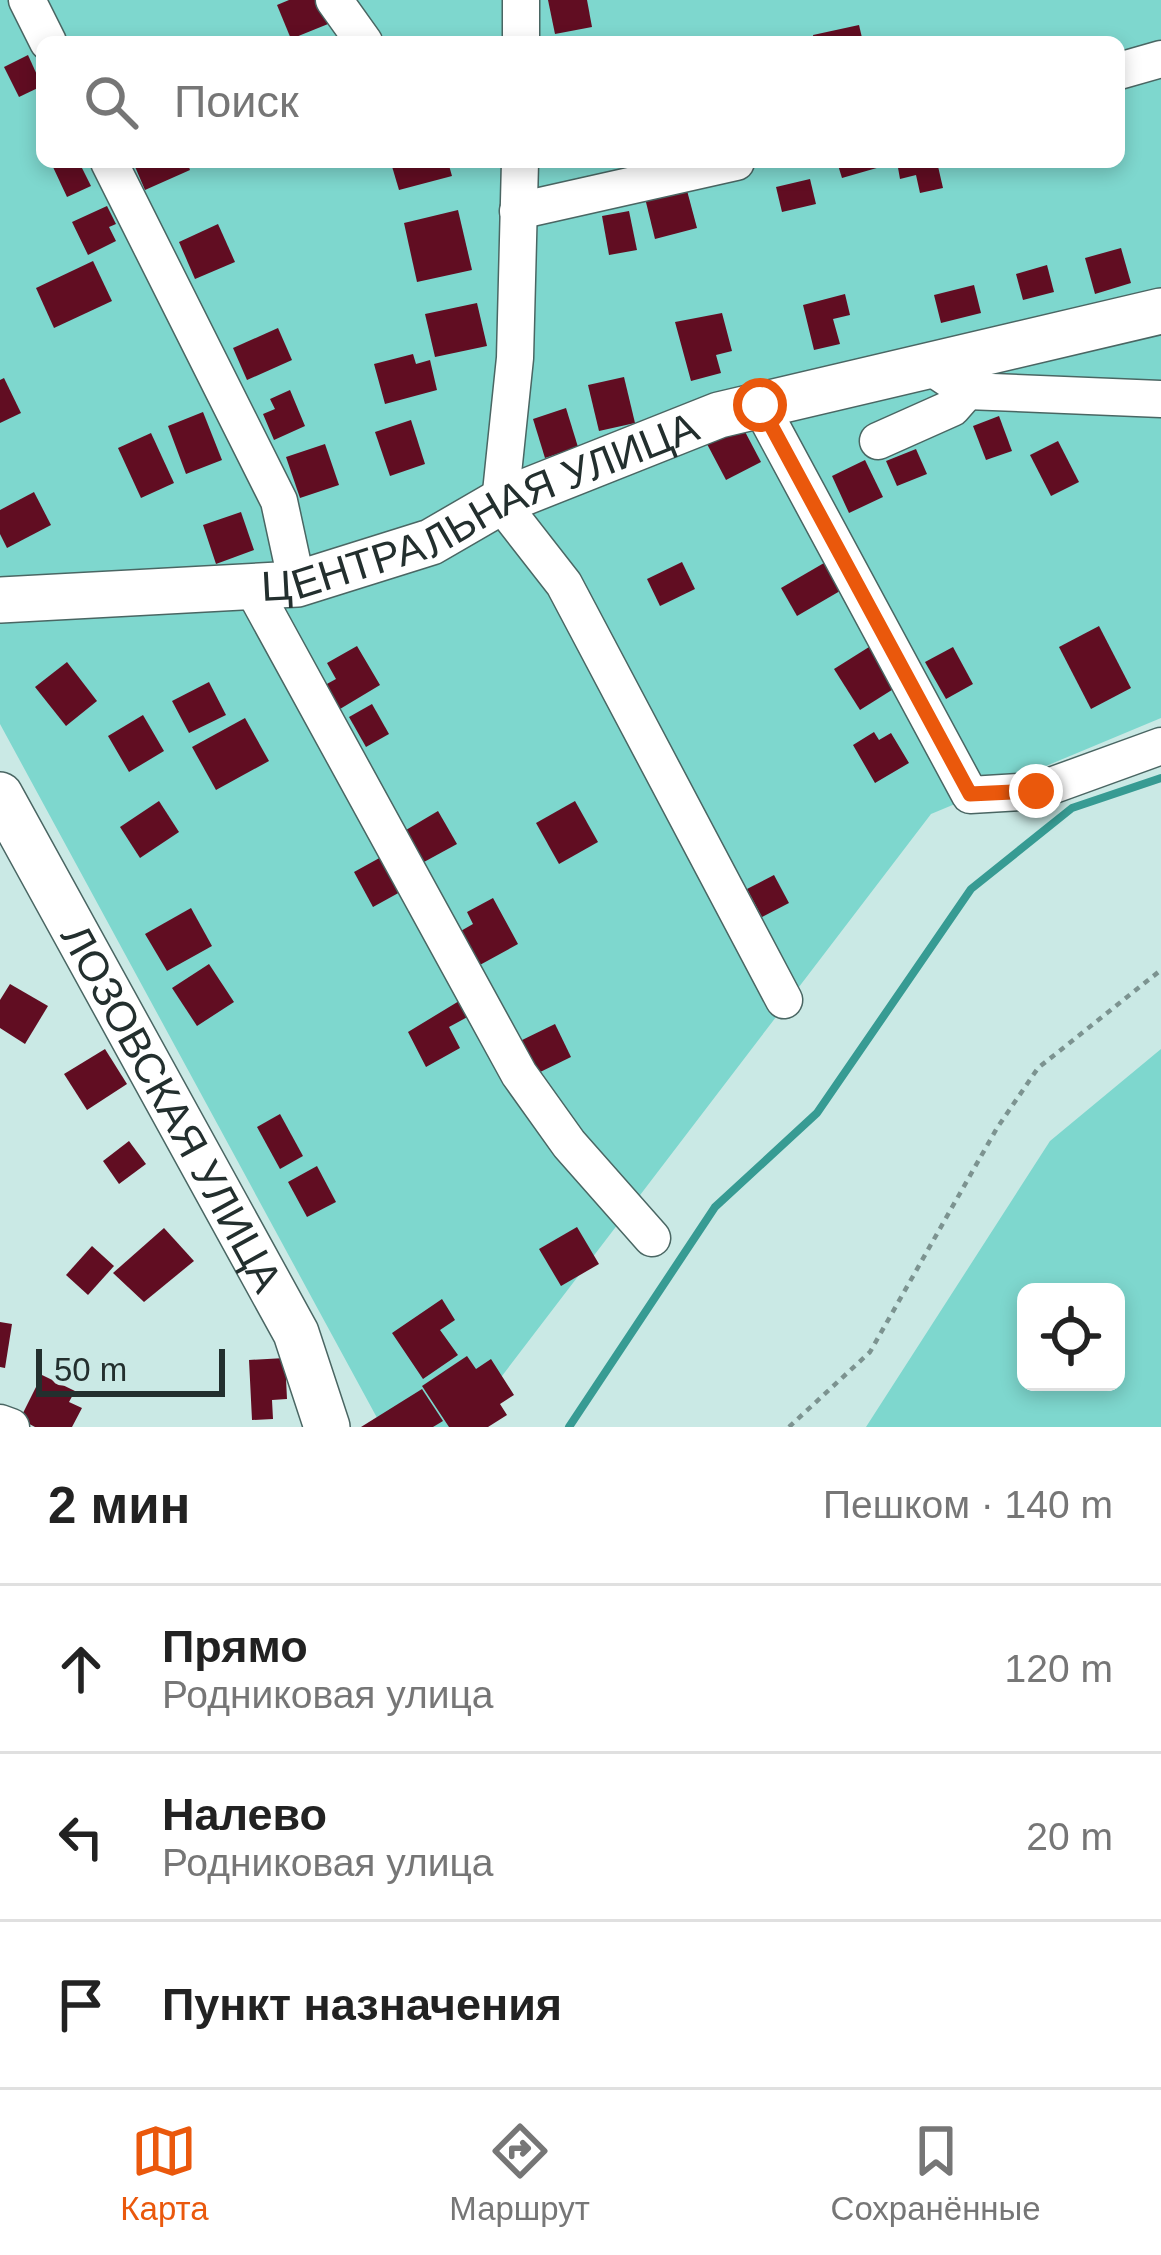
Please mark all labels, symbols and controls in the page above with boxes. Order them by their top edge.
search box [36,36,1125,168]
icon: search [78,69,144,135]
text: Поиск [174,76,299,127]
route start [733,378,787,432]
street label: ЦЕНТРАЛЬНАЯ УЛИЦА [260,403,705,610]
route end [1009,764,1063,818]
street label: ЛОЗОВСКАЯ УЛИЦА [52,916,291,1300]
map controls [1017,1283,1125,1391]
button: locate [1017,1283,1125,1391]
scale bar [36,1343,225,1396]
text: 50 m [54,1351,127,1388]
text: 2 мин [48,1477,190,1534]
text: Пешком · 140 m [823,1483,1113,1526]
text: Прямо [162,1621,308,1672]
icon: ahead [48,1636,114,1702]
text: 120 m [1005,1647,1113,1690]
text: Родниковая улица [162,1673,494,1716]
text: Налево [162,1789,327,1840]
icon: left [48,1804,114,1870]
text: 20 m [1026,1815,1113,1858]
text: Родниковая улица [162,1841,494,1884]
icon: arrive [48,1972,114,2038]
text: Пункт назначения [162,1979,562,2030]
tab: Карта [120,2118,209,2228]
tab: Маршрут [449,2118,590,2228]
tab: Сохранённые [831,2118,1041,2228]

